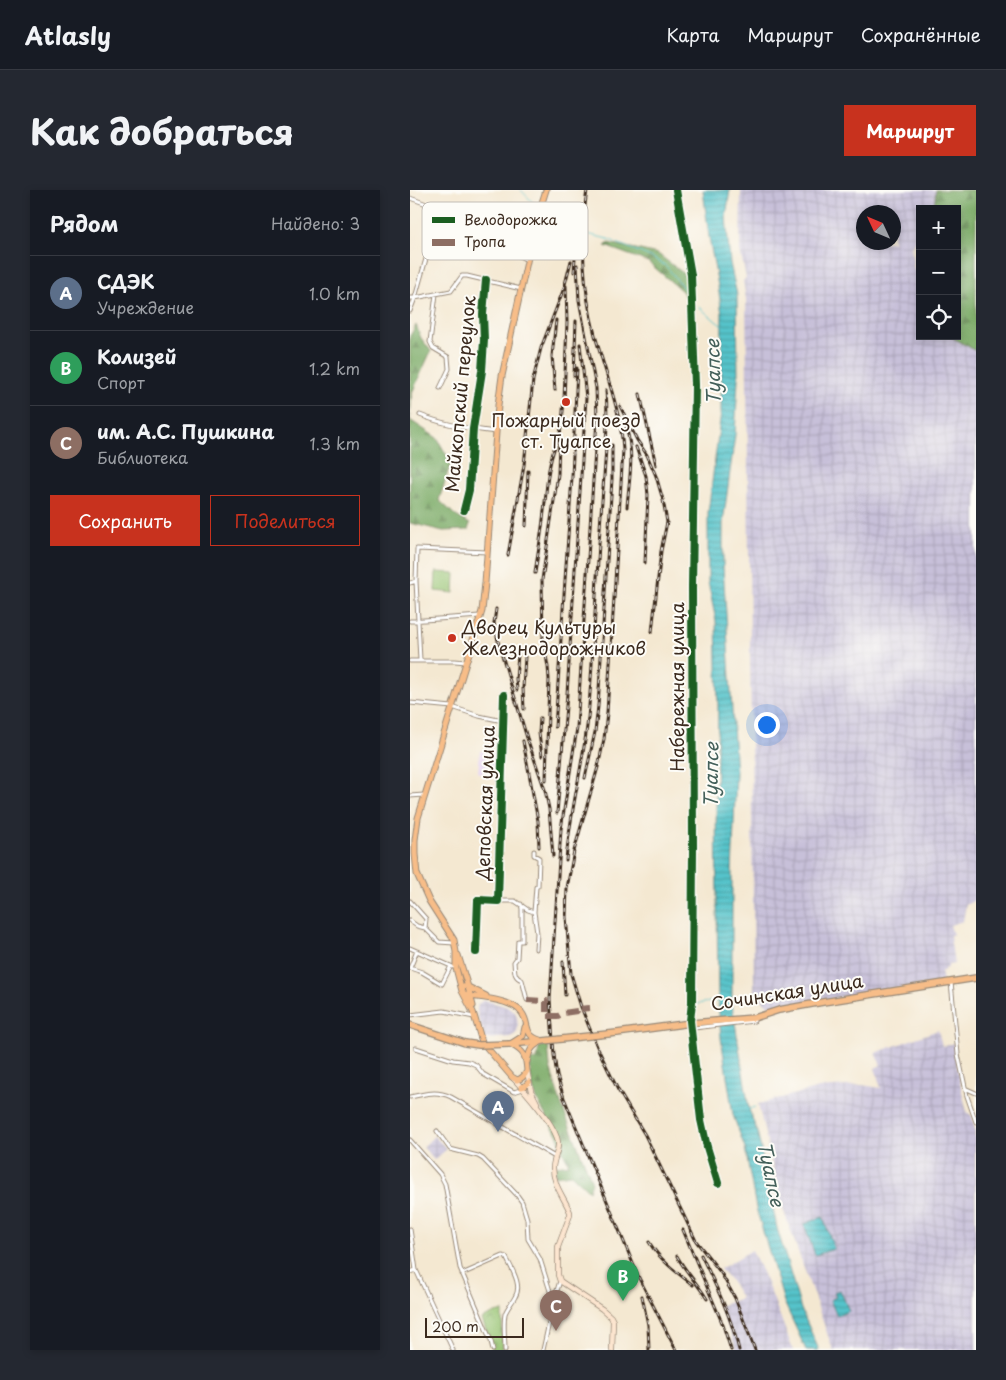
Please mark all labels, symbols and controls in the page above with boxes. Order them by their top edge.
text: Atlasly [25,17,111,53]
text: Карта [667,21,719,48]
text: Маршрут [747,21,833,48]
text: Сохранённые [861,21,981,48]
text: Как добраться [30,104,294,157]
button: Маршрут [844,105,976,156]
legend [422,202,588,260]
north arrow [856,205,901,250]
map controls [916,205,961,340]
button: + [916,205,961,250]
text: Рядом [50,207,118,239]
text: Велодорожка [464,209,558,230]
text: Найдено: 3 [271,211,360,235]
text: Тропа [464,231,506,252]
button: − [916,250,961,295]
text: СДЭК [97,267,154,295]
text: A [60,281,72,305]
text: 1.0 km [309,281,360,305]
street label: Майкопский переулок [437,294,482,493]
text: Учреждение [97,295,194,319]
button: locate [916,295,961,340]
water label: Туапсе [697,338,727,405]
text: Колизей [97,342,177,370]
text: B [61,356,71,380]
text: 1.2 km [309,356,360,380]
text: Спорт [97,370,145,394]
marker: Пожарный поезд ст. Туапсе [560,396,572,408]
place label: Пожарный поезд ст. Туапсе [491,406,641,454]
text: им. А.С. Пушкина [97,417,275,445]
text: C [60,431,72,455]
text: 1.3 km [310,431,360,455]
text: Библиотека [97,445,188,469]
button: Сохранить [50,495,200,546]
button: Поделиться [210,495,360,546]
street label: Набережная улица [663,601,690,772]
place label: Дворец Культуры Железнодорожников [461,613,646,661]
marker: Дворец Культуры Железнодорожников [446,632,458,644]
your location [754,712,780,738]
street label: Деповская улица [468,724,501,882]
water label: Туапсе [695,741,725,808]
street label: Сочинская улица [709,966,866,1017]
pin: A [482,1091,514,1132]
water label: Туапсе [751,1139,793,1210]
pin: B [607,1260,639,1301]
pin: C [540,1290,572,1331]
scale bar [425,1315,524,1338]
text: 200 m [432,1316,479,1337]

